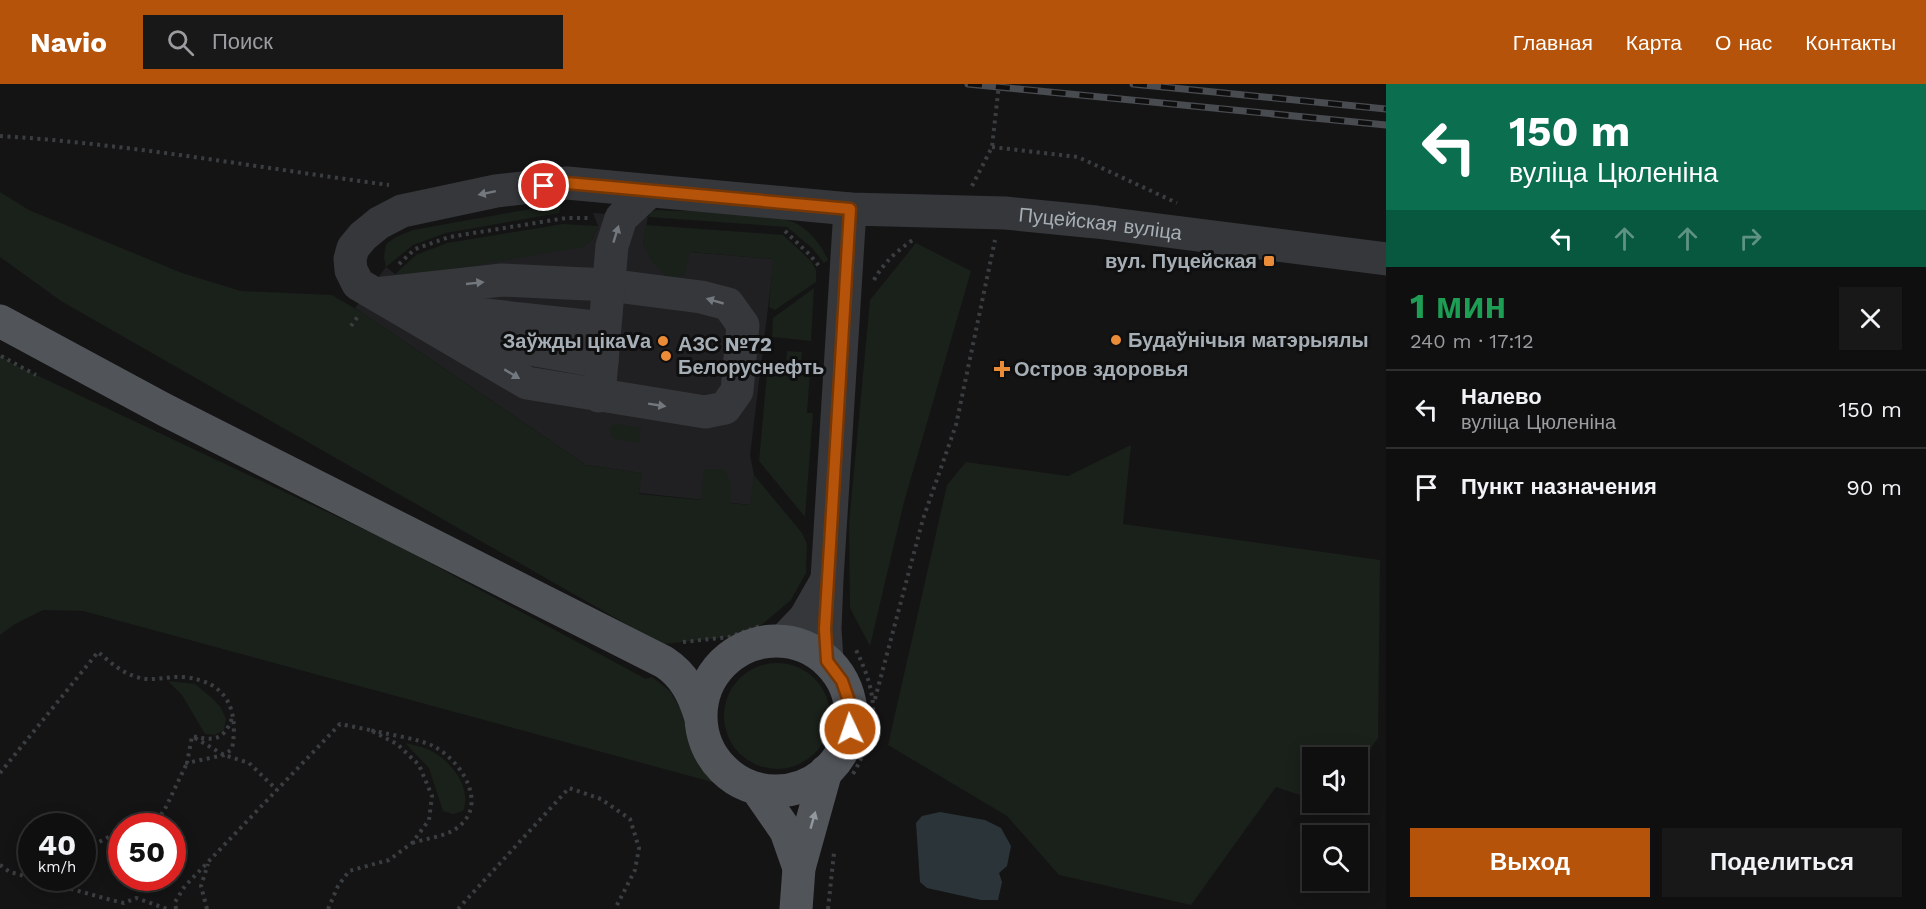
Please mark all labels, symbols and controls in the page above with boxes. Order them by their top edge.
search box [143,15,563,69]
text: Navio [30,26,107,59]
icon: search [164,26,197,59]
text: Поиск [212,29,273,54]
text: Главная [1513,30,1593,55]
text: Карта [1626,30,1682,55]
text: О нас [1715,30,1772,55]
text: Контакты [1805,30,1896,55]
text: 150 m [1509,107,1630,156]
icon: left [1410,108,1488,186]
text: вуліца Цюленіна [1509,157,1718,189]
pin [518,160,569,211]
icon: arrive [527,169,560,202]
one-way arrow [477,188,496,198]
street label: Пуцейская вуліца [1017,202,1184,245]
icon: left [1545,222,1578,255]
icon: ahead [1608,222,1641,255]
icon: ahead [1671,222,1704,255]
icon: right [1734,222,1767,255]
one-way arrow [612,225,621,243]
place label: вул. Пуцейская [1105,249,1257,273]
marker: вул. Пуцейская [1262,254,1276,268]
one-way arrow [466,278,485,288]
text: 1 мин [1410,285,1506,327]
button: close [1839,287,1902,350]
one-way arrow [706,296,724,305]
place label: Будаўнічыя матэрыялы [1128,328,1369,352]
place label: Заўжды цікаVа [503,329,652,353]
text: 240 m · 17:12 [1410,329,1534,353]
place label: АЗС №72 Белоруснефть [678,332,824,379]
marker: Будаўнічыя матэрыялы [1109,333,1123,347]
marker: Заўжды цікаVа [656,334,670,348]
marker: АЗС №72 Белоруснефть [659,349,673,363]
place label: Остров здоровья [1014,357,1188,381]
marker: Остров здоровья [995,362,1009,376]
one-way arrow [504,369,520,380]
text: Налево [1461,384,1542,409]
icon: left [1410,393,1443,426]
text: 150 m [1838,397,1902,422]
one-way arrow [647,400,666,409]
text: вуліца Цюленіна [1461,410,1616,434]
icon: arrive [1410,471,1443,504]
text: Пункт назначения [1461,474,1657,499]
text: 90 m [1846,475,1902,500]
position arrow [818,697,882,761]
map controls [1302,747,1368,891]
button: sound [1302,747,1368,813]
one-way arrow [809,811,818,829]
speed limit sign: 50 [108,813,186,891]
button: search [1302,825,1368,891]
text: 40 [38,827,76,862]
button: Выход [1410,828,1650,897]
button: Поделиться [1662,828,1902,897]
text: km/h [38,858,76,876]

